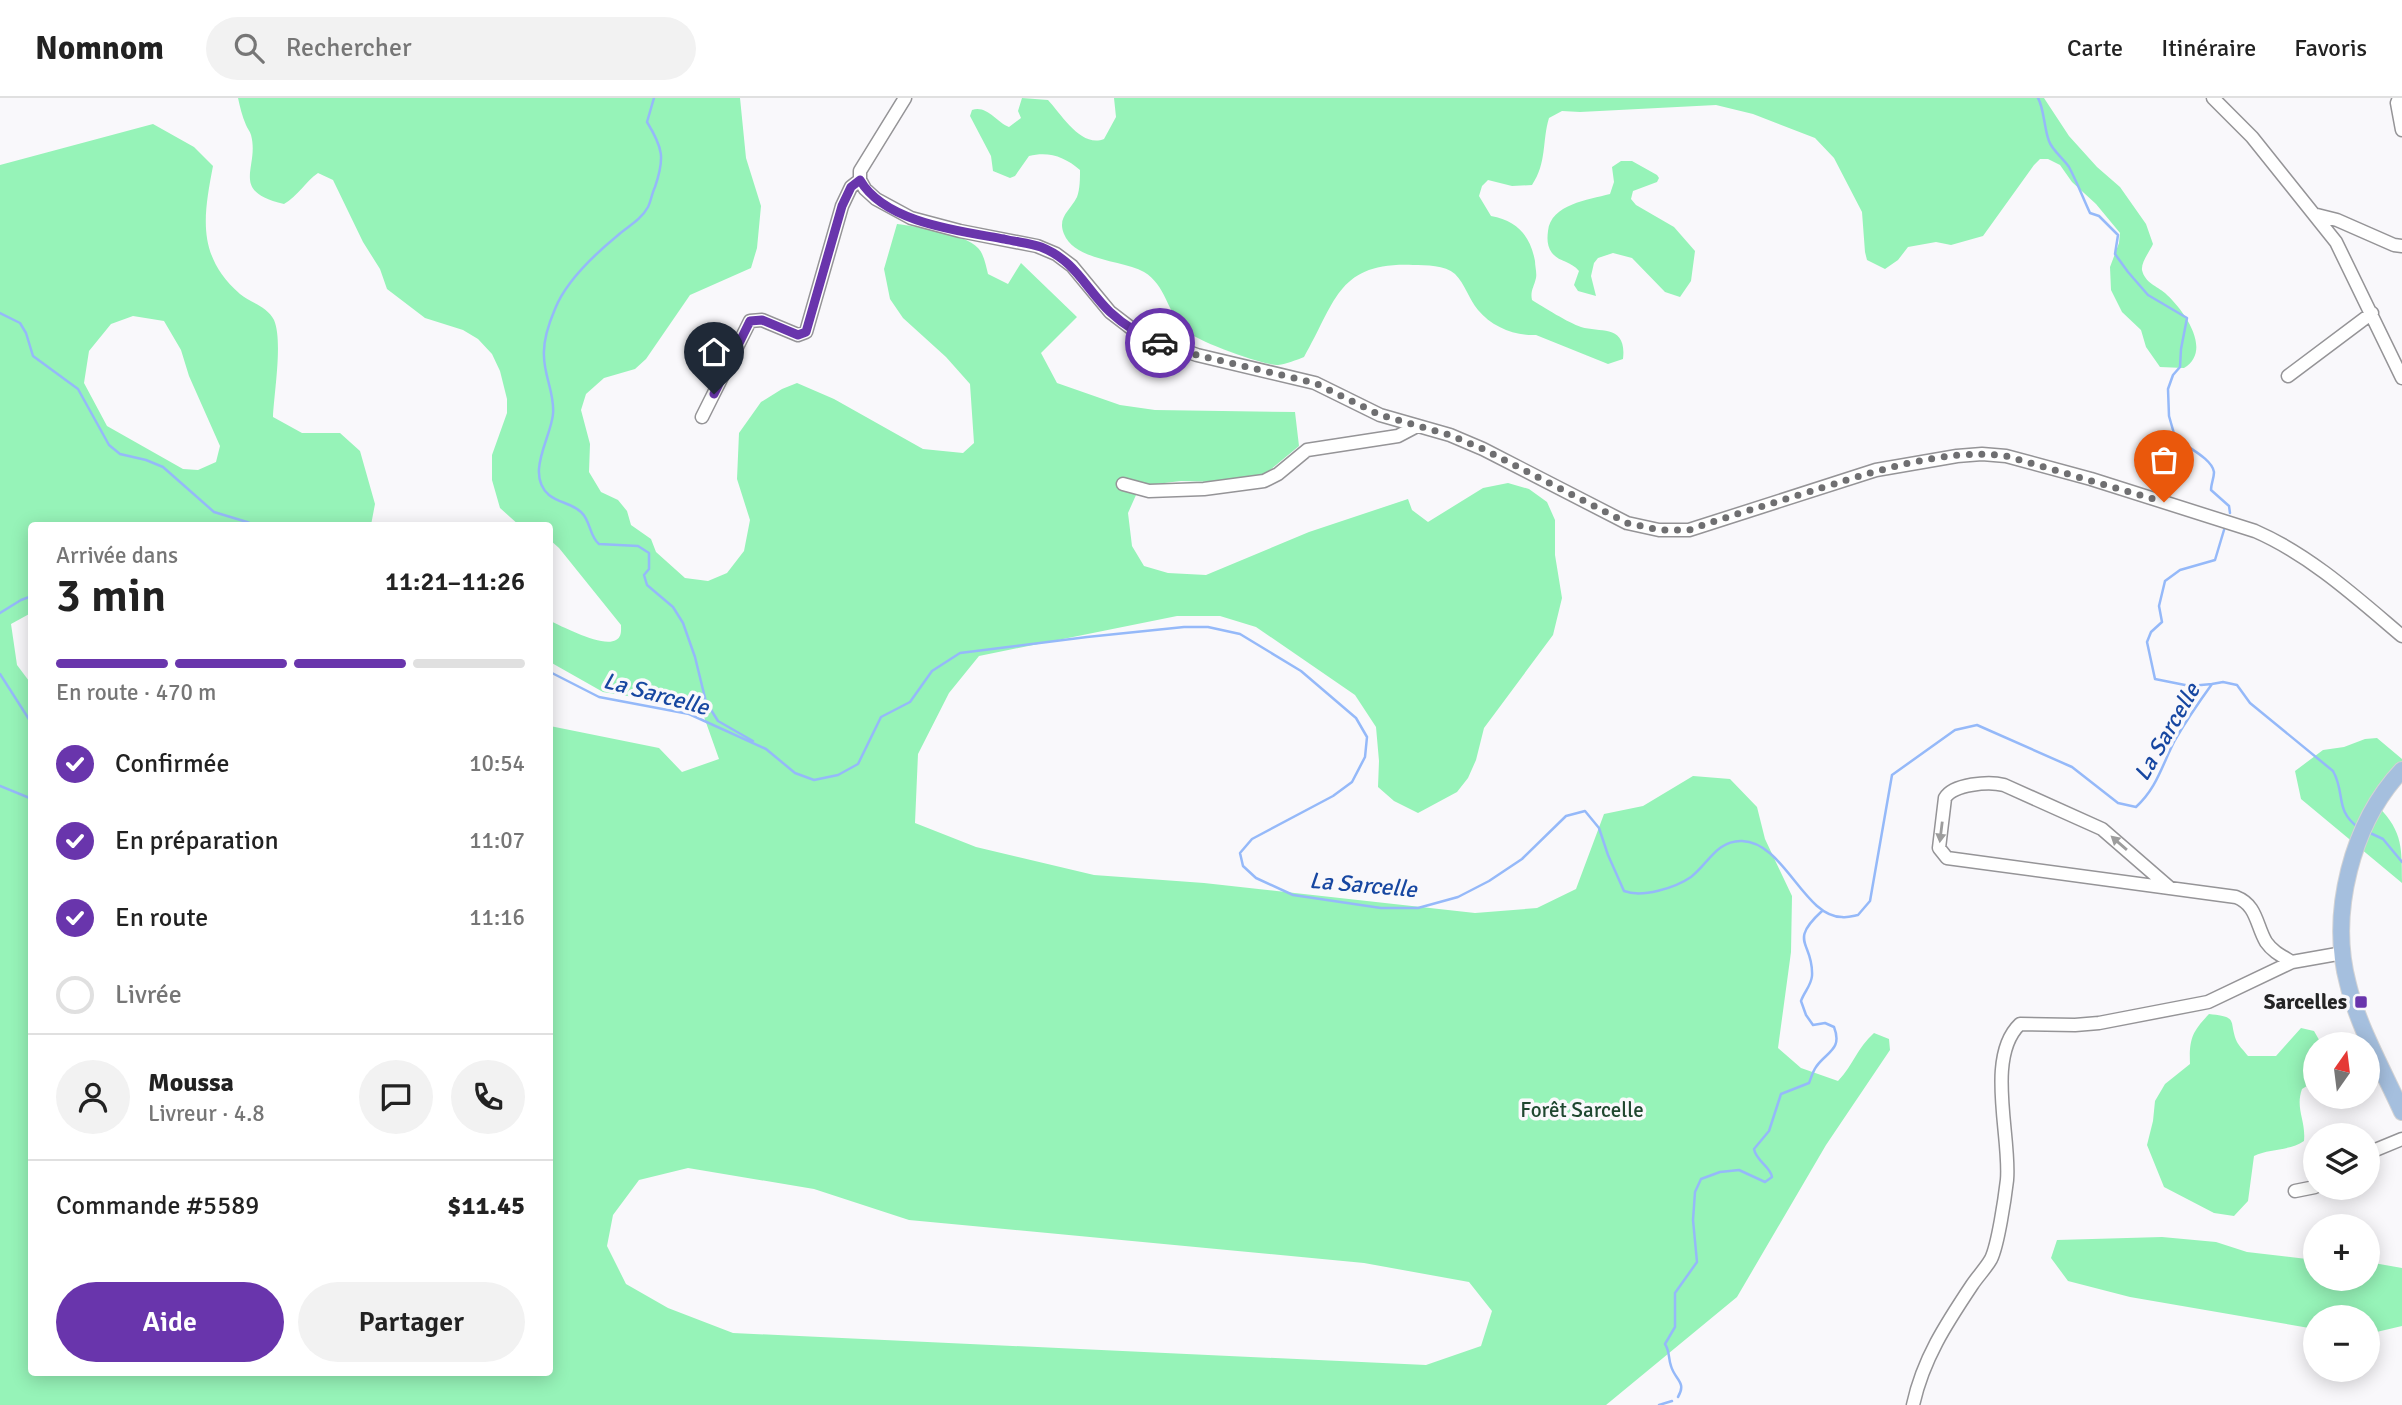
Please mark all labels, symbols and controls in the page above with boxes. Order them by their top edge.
search box [206,17,696,80]
text: Nomnom [35,28,164,69]
icon: search [230,29,268,67]
text: Rechercher [286,32,412,64]
text: Carte [2067,33,2123,63]
text: Itinéraire [2161,33,2256,63]
text: Favoris [2294,33,2367,63]
courier [1125,308,1195,378]
pin [684,322,744,394]
icon: car [1141,324,1179,362]
icon: home [695,333,733,371]
pin [2134,430,2194,502]
icon: bag [2145,441,2183,479]
text: Arrivée dans [56,541,178,570]
text: 11:21–11:26 [385,566,525,598]
text: 3 min [56,568,166,624]
water label: La Sarcelle [600,666,713,722]
water label: La Sarcelle [2128,677,2207,786]
text: En route · 470 m [56,678,216,707]
icon: check [56,745,94,783]
text: Confirmée [115,748,230,780]
text: 10:54 [469,749,525,778]
icon: check [56,822,94,860]
one-way arrow [1935,822,1946,844]
text: En préparation [115,825,279,857]
text: 11:07 [469,826,525,855]
one-way arrow [2110,835,2128,851]
water label: La Sarcelle [1308,866,1419,904]
icon: check [56,899,94,937]
text: En route [115,902,208,934]
text: 11:16 [469,903,525,932]
text: Livrée [115,979,182,1011]
place label: Sarcelles [2264,989,2347,1015]
marker: Sarcelles [2353,994,2369,1010]
north arrow [2303,1032,2380,1110]
map controls [2303,1032,2380,1382]
button: person [56,1060,130,1134]
button: chat [359,1060,433,1134]
button: phone [451,1060,525,1134]
text: Moussa [148,1067,234,1099]
park label: Forêt Sarcelle [1520,1097,1644,1123]
text: Livreur · 4.8 [148,1099,265,1128]
button: layers [2303,1123,2380,1200]
text: Commande #5589 [56,1190,259,1222]
text: $11.45 [447,1190,525,1222]
button: + [2303,1214,2380,1291]
button: Aide [56,1282,284,1362]
button: Partager [298,1282,525,1362]
button: − [2303,1305,2380,1382]

